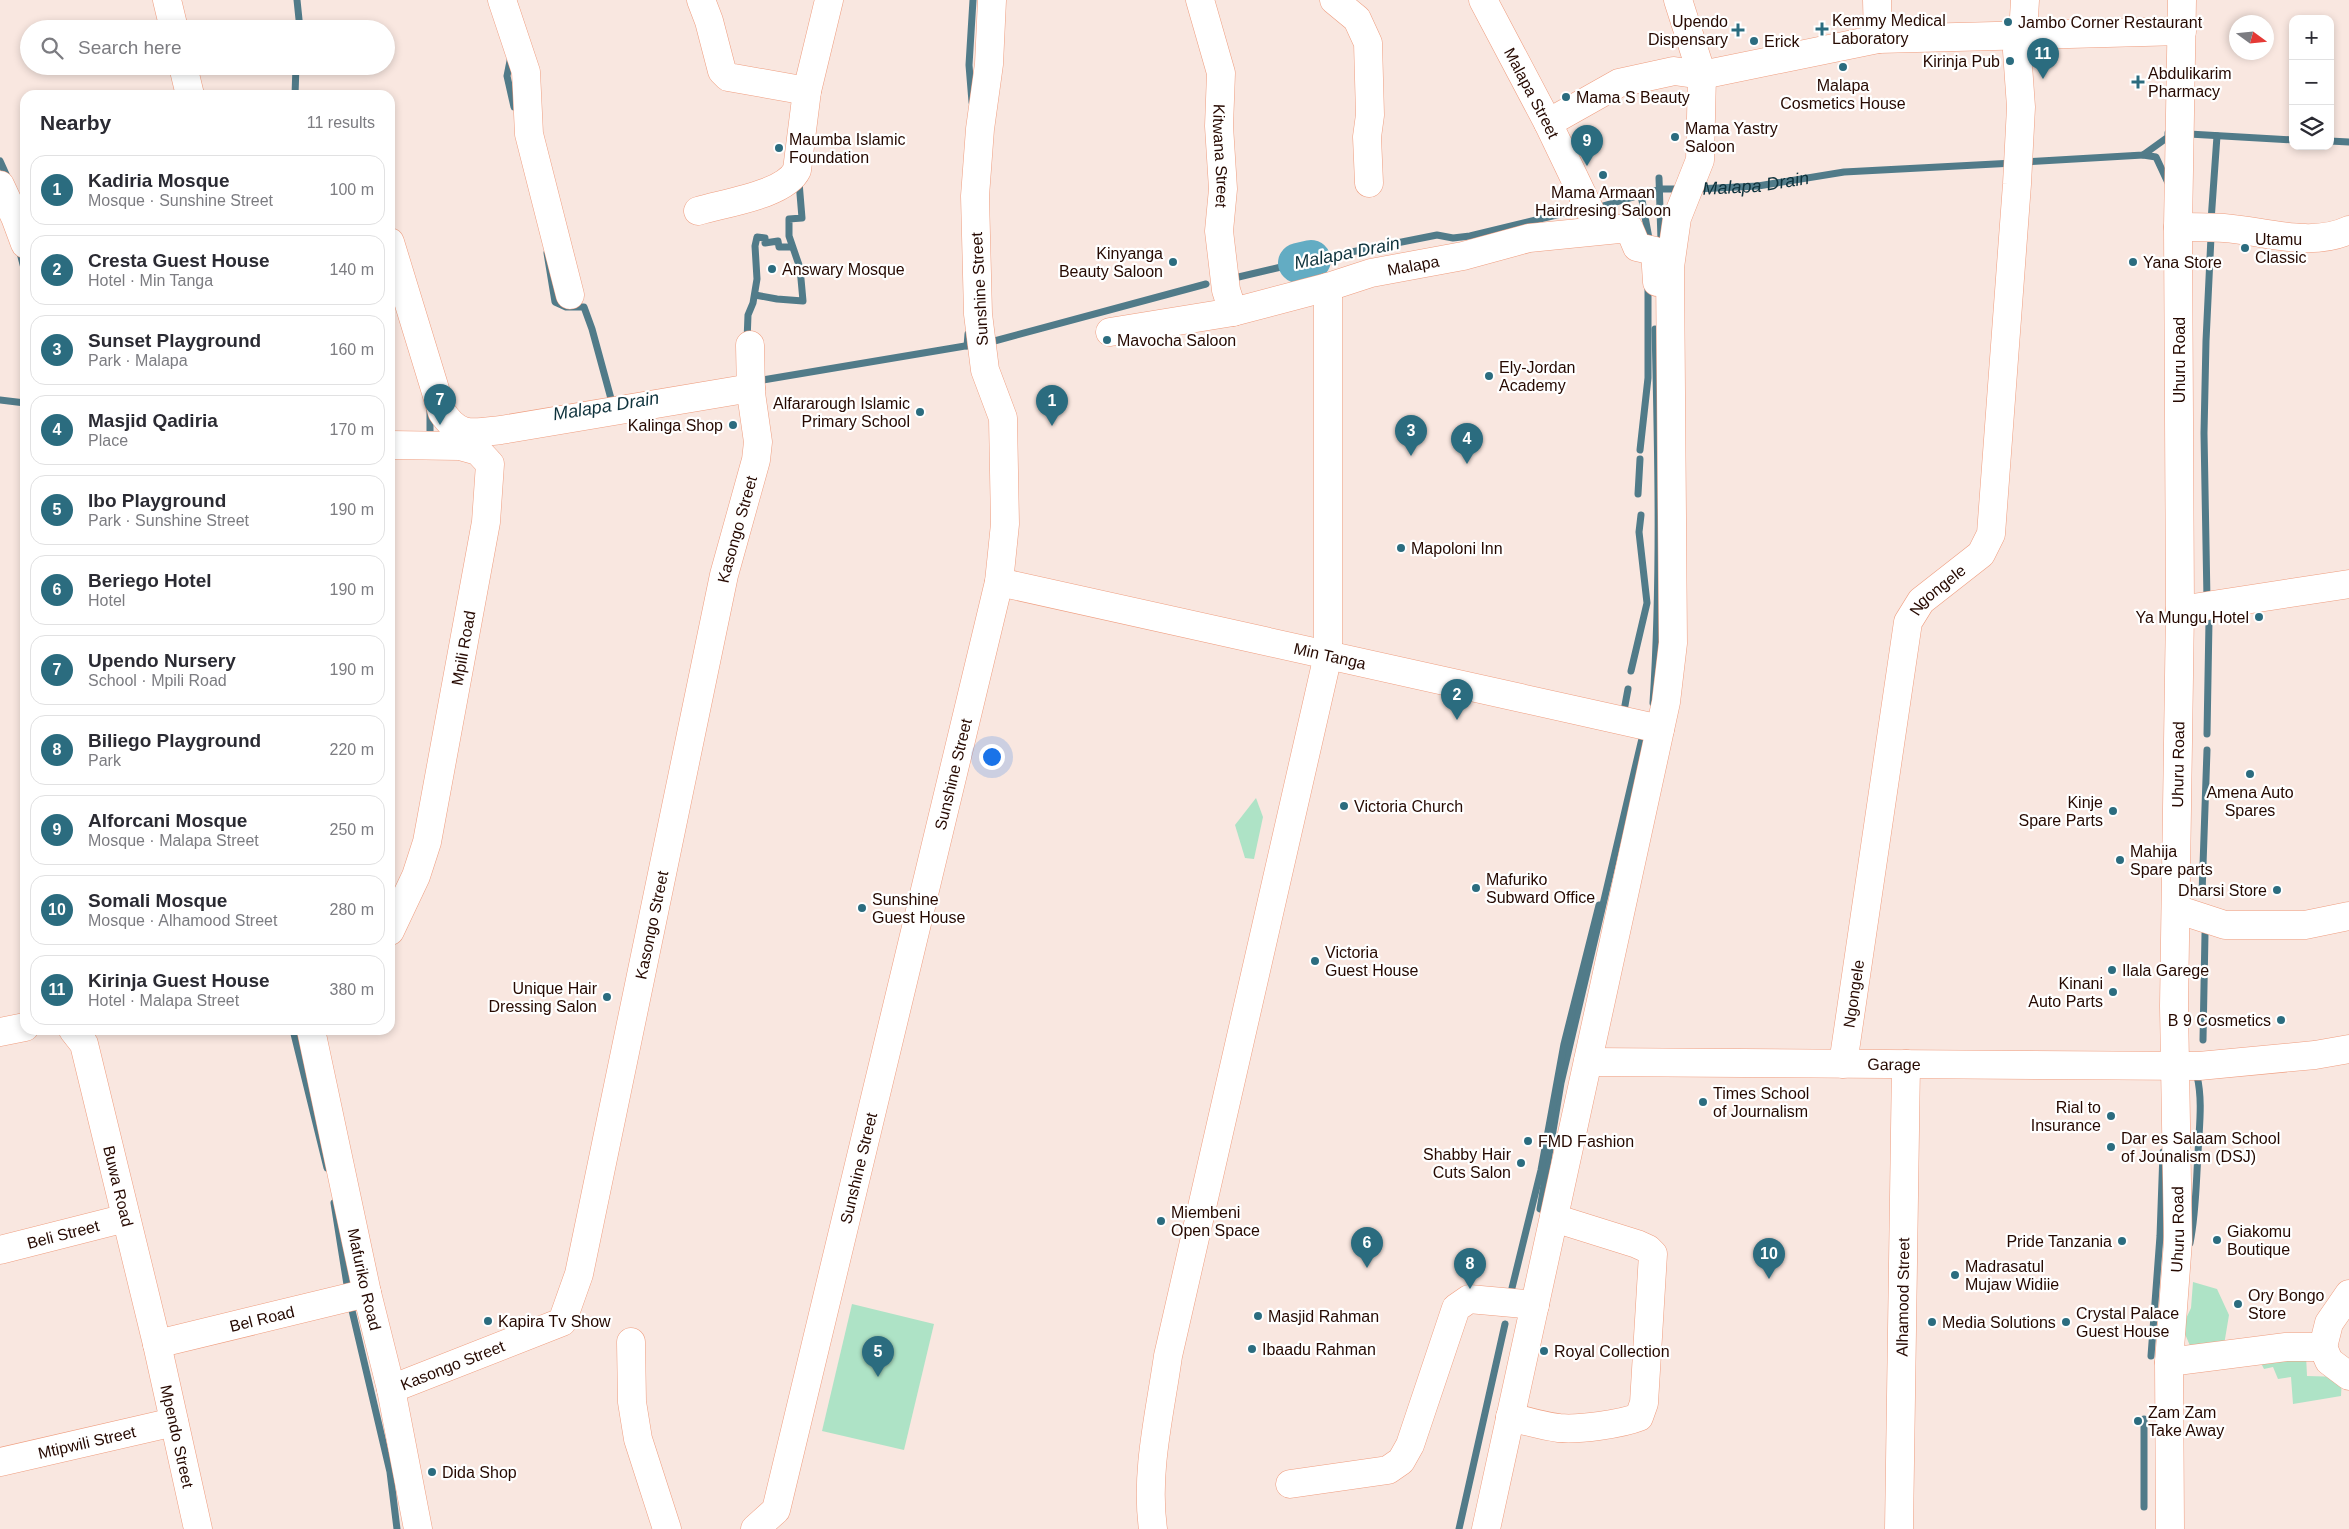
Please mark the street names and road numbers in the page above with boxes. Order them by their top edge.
street label: Malapa Street [1501,45,1562,142]
street label: Kitwana Street [1210,104,1231,209]
street label: Sunshine Street [968,231,991,346]
street label: Malapa [1386,253,1441,279]
street label: Uhuru Road [2171,317,2188,403]
street label: Kasongo Street [715,473,760,584]
street label: Ngongele [1906,561,1969,618]
street label: Mpili Road [449,609,478,687]
street label: Min Tanga [1292,640,1368,672]
street label: Sunshine Street [932,716,975,832]
street label: Uhuru Road [2169,721,2187,808]
street label: Kasongo Street [632,869,672,981]
street label: Ngongele [1840,959,1867,1029]
street label: Garage [1867,1056,1921,1073]
street label: Sunshine Street [837,1110,880,1226]
street label: Buwa Road [100,1144,136,1228]
street label: Uhuru Road [2168,1186,2187,1273]
street label: Beli Street [25,1217,102,1252]
street label: Mafuriko Road [344,1227,384,1332]
street label: Alhamood Street [1894,1237,1912,1357]
street label: Bel Road [228,1303,296,1335]
street label: Kasongo Street [398,1337,508,1393]
street label: Mpendo Street [157,1383,197,1490]
street label: Mtipwili Street [36,1423,138,1462]

